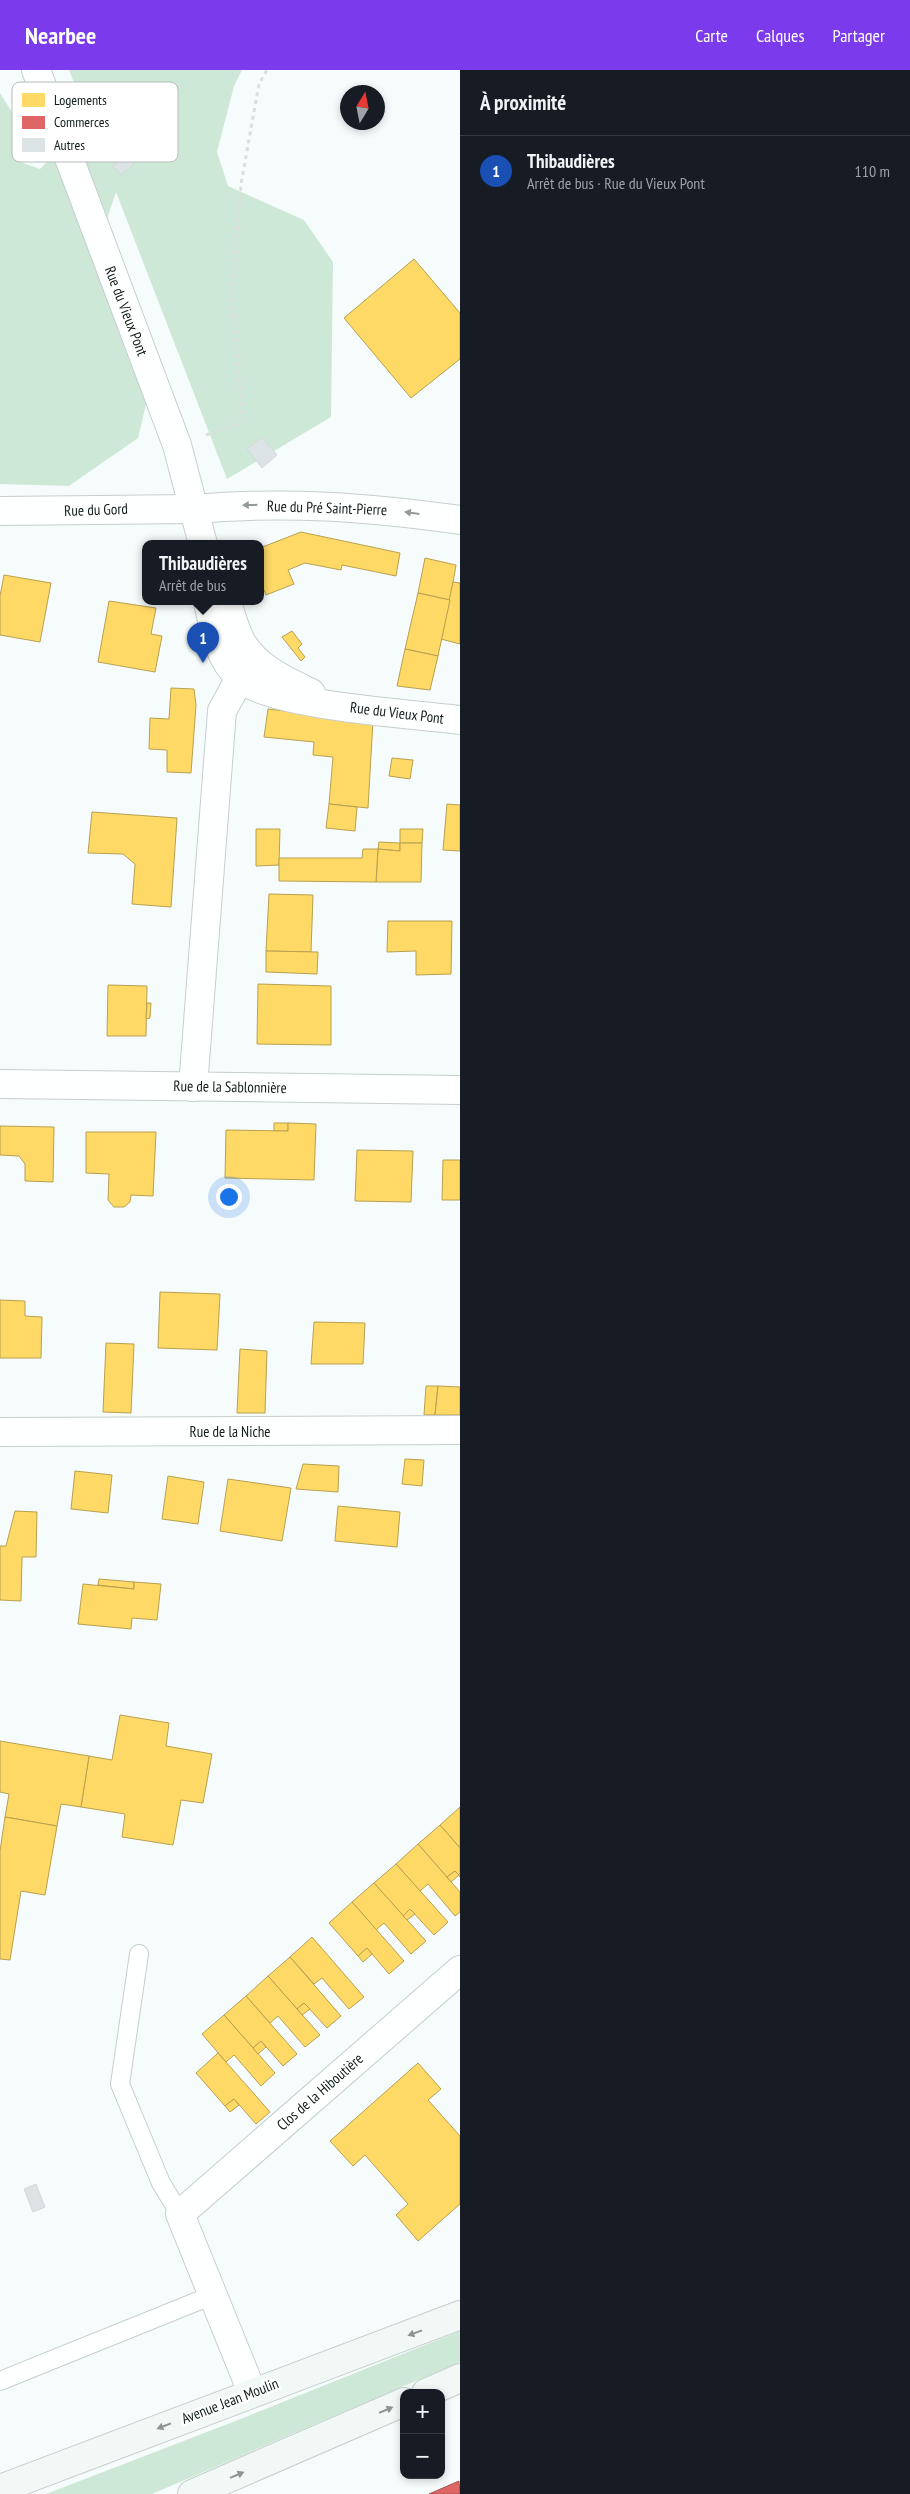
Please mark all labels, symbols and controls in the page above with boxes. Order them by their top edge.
text: Nearbee [25,20,96,51]
text: Carte [695,24,728,47]
text: Calques [756,24,805,47]
text: Partager [833,24,885,47]
legend [12,82,178,162]
north arrow [340,85,385,130]
text: À proximité [480,89,566,116]
text: Logements [54,91,107,109]
text: Commerces [54,113,109,131]
text: Autres [54,136,85,154]
text: Thibaudières [527,149,615,173]
text: 1 [492,161,500,181]
text: 110 m [855,161,890,181]
text: Arrêt de bus · Rue du Vieux Pont [527,173,705,193]
street label: Rue du Vieux Pont [101,263,152,358]
street label: Rue du Pré Saint-Pierre [267,496,387,519]
street label: Rue du Gord [64,499,128,520]
one-way arrow [241,501,257,509]
one-way arrow [403,509,419,517]
popup [142,540,264,605]
text: Thibaudières [159,551,247,575]
text: Arrêt de bus [159,575,226,595]
pin: 1 [187,622,219,663]
street label: Rue du Vieux Pont [349,697,445,728]
street label: Rue de la Sablonnière [173,1076,287,1097]
your location [216,1184,242,1210]
street label: Rue de la Niche [189,1422,271,1441]
street label: Clos de la Hiboutière [273,2049,367,2134]
one-way arrow [407,2329,422,2337]
street label: Avenue Jean Moulin [179,2373,281,2428]
map controls [400,2389,445,2479]
button: + [400,2389,445,2434]
one-way arrow [379,2405,393,2413]
one-way arrow [156,2422,171,2430]
button: − [400,2434,445,2479]
one-way arrow [230,2470,244,2478]

